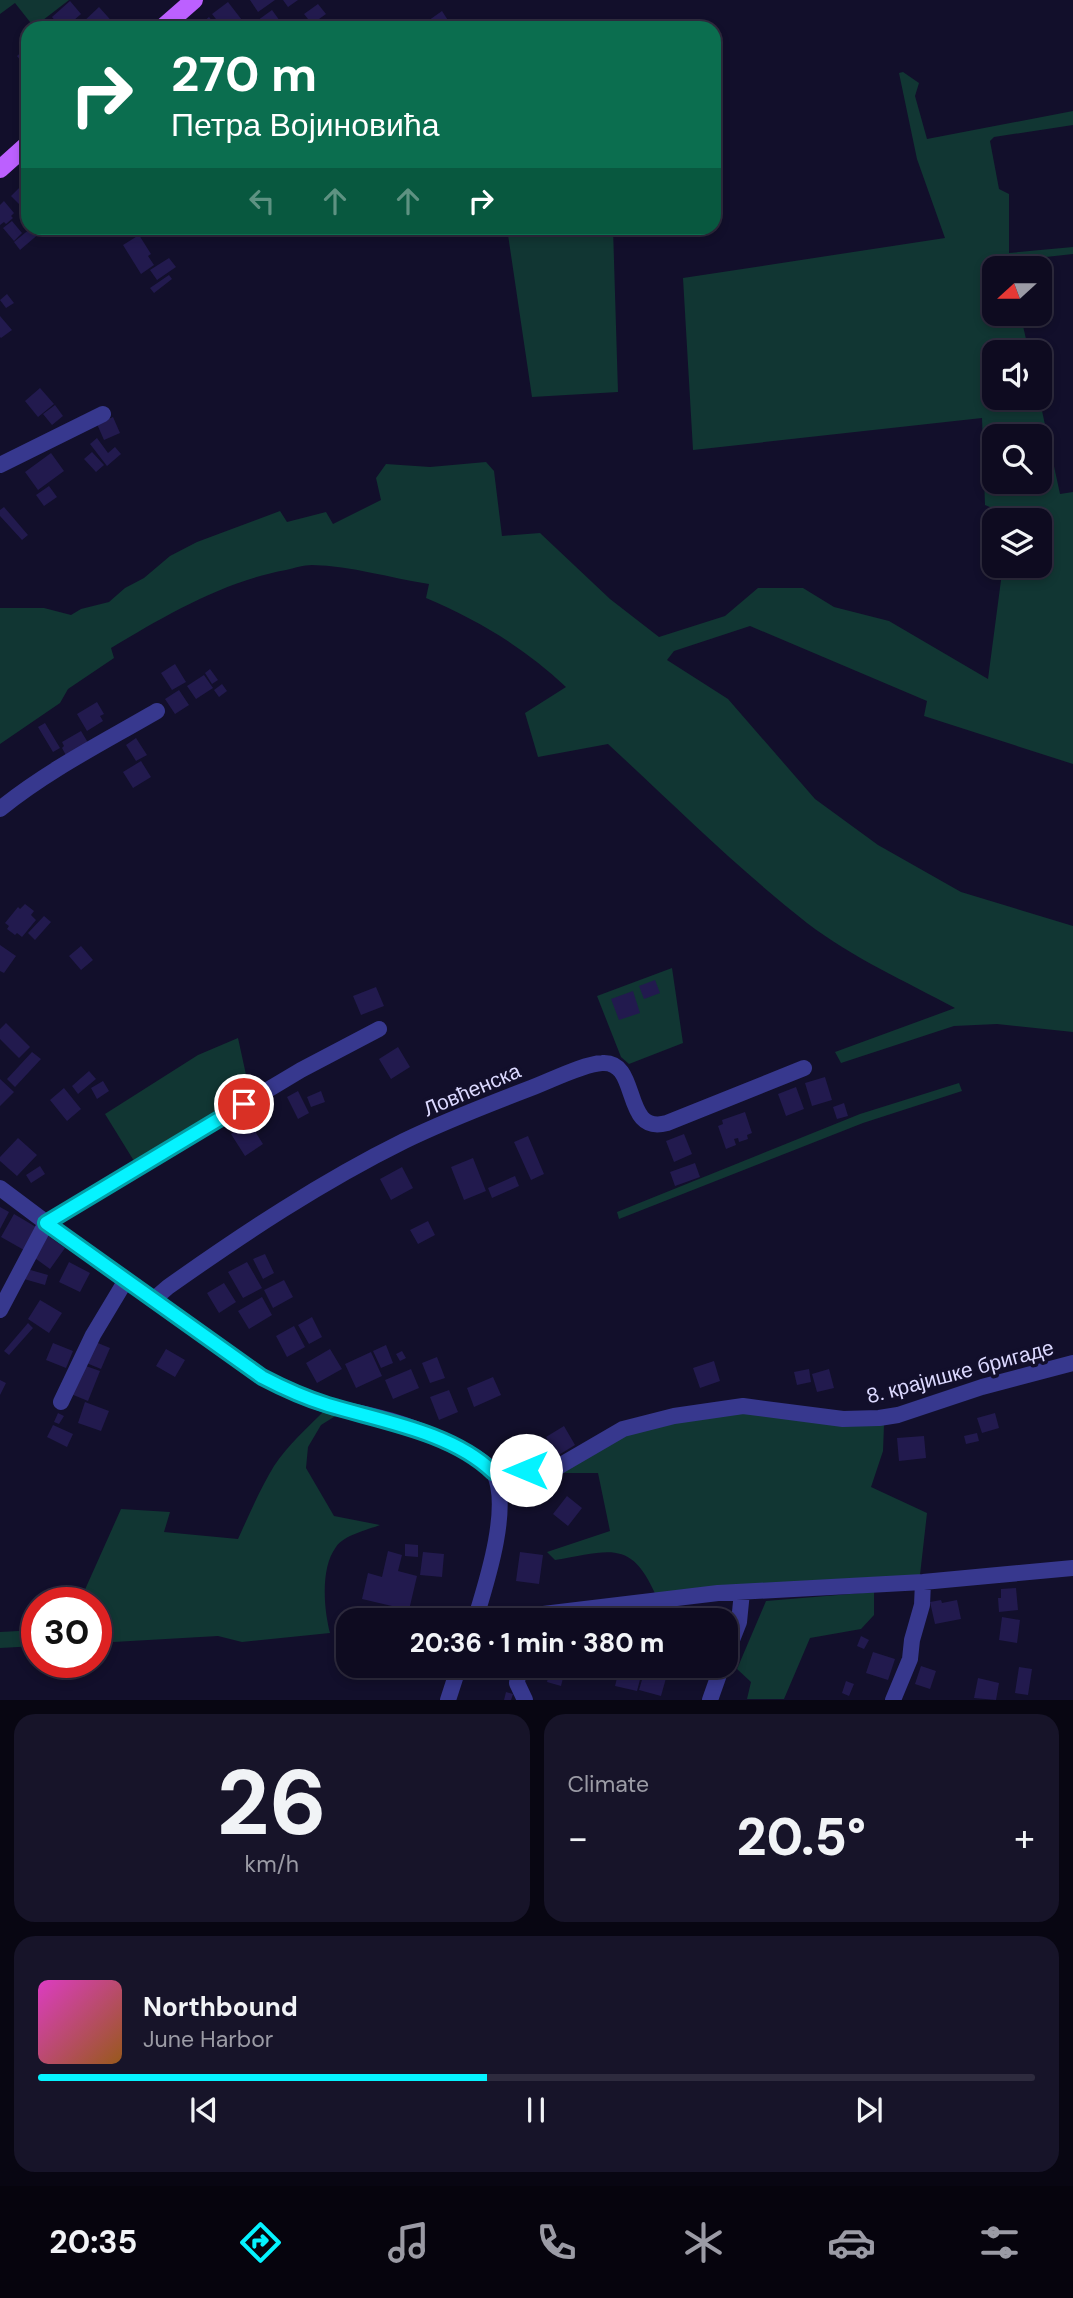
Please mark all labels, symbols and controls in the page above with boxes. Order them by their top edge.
text: 270 m [171,42,317,106]
icon: right [56,49,147,140]
text: Петра Војиновића [171,104,440,146]
icon: left [243,182,281,220]
icon: ahead [316,182,354,220]
icon: ahead [389,182,427,220]
icon: right [462,182,500,220]
north arrow [982,256,1052,326]
map controls [982,256,1052,578]
button: sound [982,340,1052,410]
button: search [982,424,1052,494]
button: layers [982,508,1052,578]
street label: Ловћенска [419,1057,525,1123]
pin [214,1074,274,1134]
icon: arrive [225,1085,263,1123]
street label: 8. крајишке бригаде [863,1333,1057,1411]
position arrow [489,1433,563,1507]
speed limit sign: 30 [21,1587,112,1678]
text: 20:36 · 1 min · 380 m [410,1626,664,1660]
text: 26 [217,1744,327,1862]
text: Climate [568,1769,649,1799]
text: 20.5° [737,1803,866,1871]
text: − [568,1813,588,1863]
text: + [1014,1813,1035,1863]
text: km/h [245,1849,299,1879]
text: Northbound [143,1990,298,2024]
text: June Harbor [143,2024,273,2054]
icon: previous [185,2091,223,2129]
icon: pause [517,2091,555,2129]
icon: next [850,2091,888,2129]
icon: directions [236,2218,285,2267]
icon: music [384,2218,433,2267]
icon: phone [532,2218,581,2267]
icon: climate [679,2218,728,2267]
icon: car [827,2218,876,2267]
icon: filters [975,2218,1024,2267]
text: 20:35 [49,2221,138,2263]

